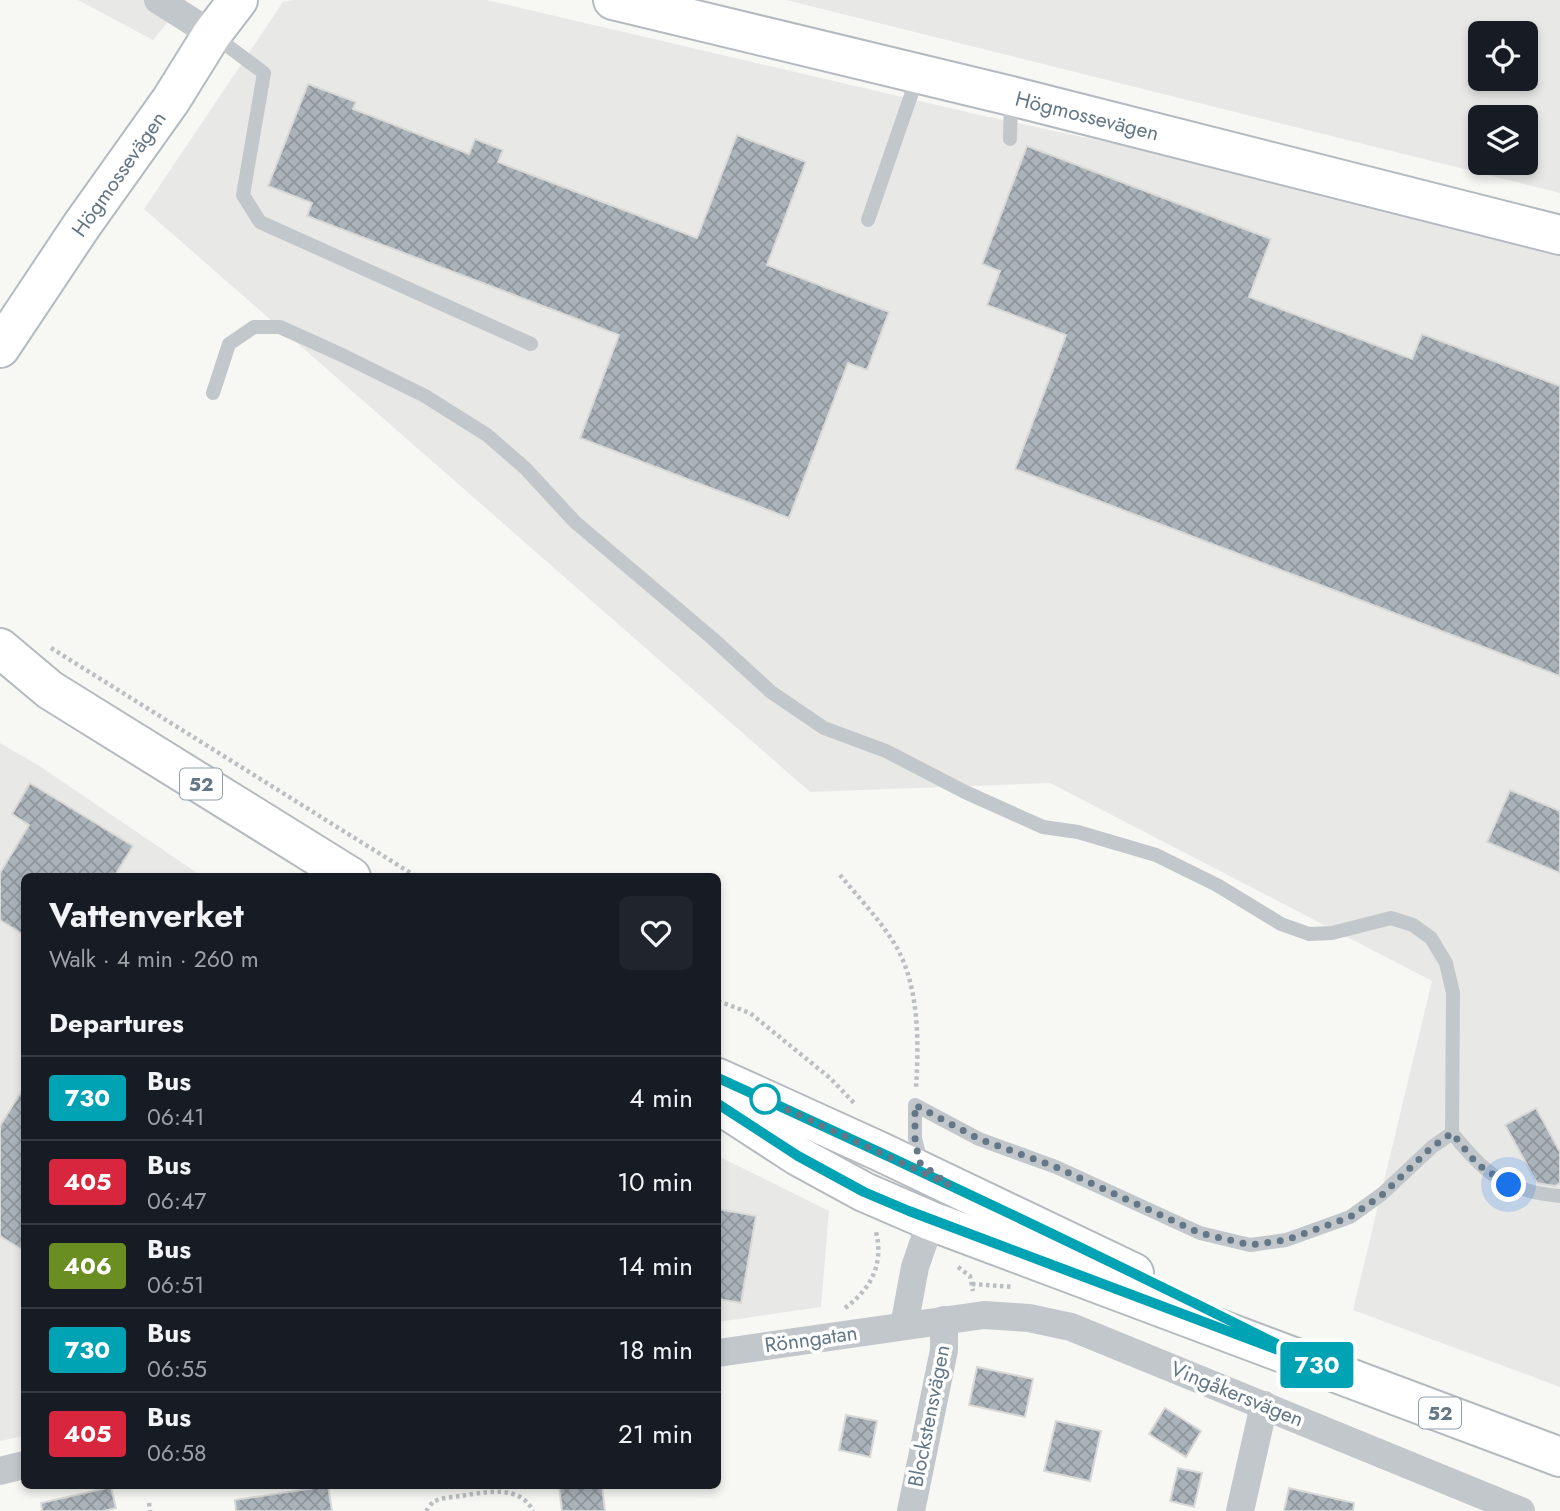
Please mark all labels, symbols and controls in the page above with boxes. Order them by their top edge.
map controls [1468,21,1538,175]
button: locate [1468,21,1538,91]
street label: Högmossevägen [1012,84,1162,148]
street label: Högmossevägen [65,105,173,243]
button: layers [1468,105,1538,175]
road number: 52 [180,768,222,800]
text: Vattenverket [49,892,244,939]
button: heart [619,896,693,970]
text: Walk · 4 min · 260 m [49,942,259,976]
text: Departures [49,1004,184,1042]
text: Bus [147,1062,191,1100]
text: 4 min [629,1079,693,1117]
text: 730 [65,1080,110,1115]
unlabelled marker [750,1084,780,1114]
text: 06:41 [147,1100,205,1134]
text: Bus [147,1146,191,1184]
text: 10 min [617,1163,693,1201]
text: 405 [63,1164,112,1199]
your location [1491,1167,1526,1202]
text: 06:47 [147,1184,206,1218]
text: Bus [147,1230,191,1268]
text: 14 min [618,1247,693,1285]
text: 406 [63,1248,112,1283]
text: 06:51 [147,1268,204,1302]
text: Bus [147,1314,191,1352]
street label: Rönngatan [763,1318,859,1360]
text: 18 min [619,1331,693,1369]
text: 730 [65,1332,110,1367]
street label: Blockstensvägen [901,1342,957,1490]
line badge: 730 [1277,1342,1357,1388]
text: 730 [1294,1347,1340,1382]
text: 06:55 [147,1352,207,1386]
street label: Vingåkersvägen [1166,1354,1308,1434]
text: Bus [147,1398,191,1436]
road number: 52 [1419,1398,1461,1428]
text: 21 min [618,1415,693,1453]
text: 405 [63,1416,112,1451]
text: 06:58 [147,1436,206,1470]

